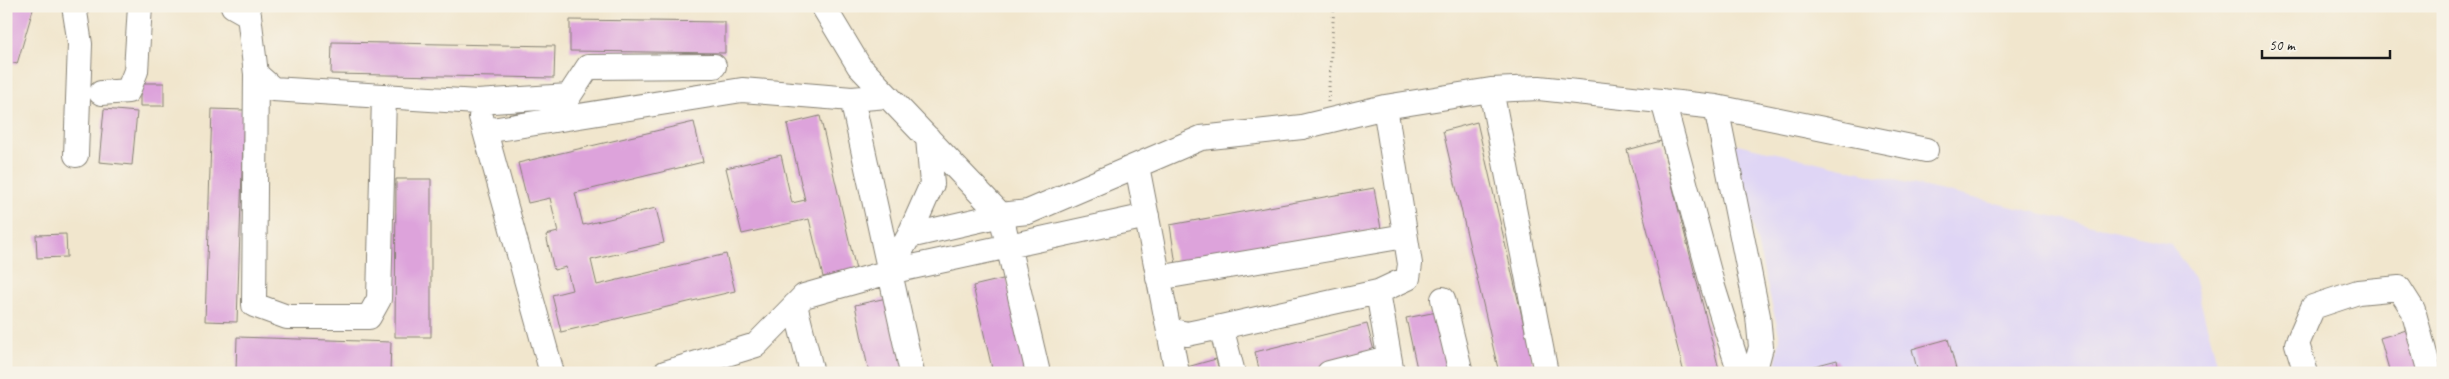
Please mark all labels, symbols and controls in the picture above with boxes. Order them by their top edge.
scale bar [2262,28,2389,60]
text: 50 m [2269,36,2296,55]

